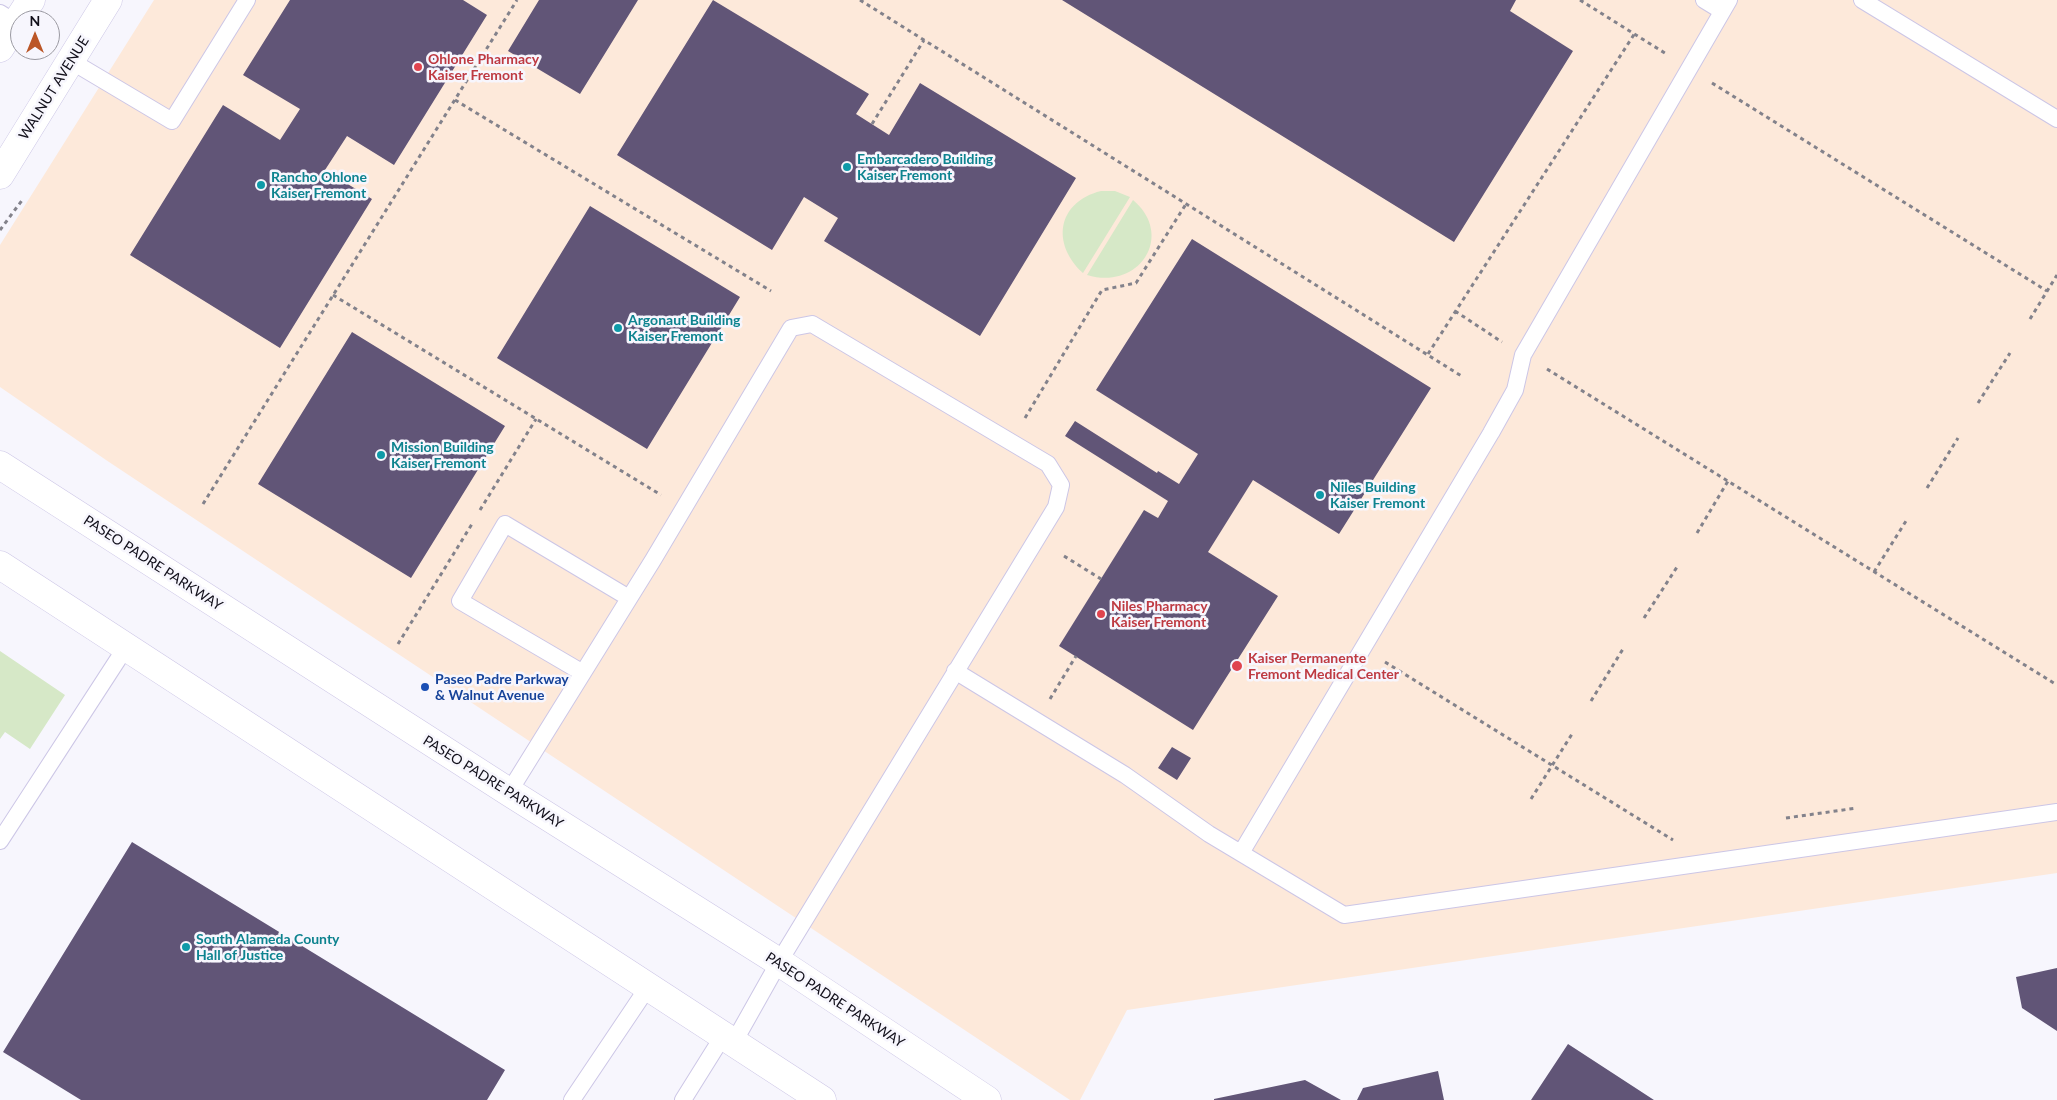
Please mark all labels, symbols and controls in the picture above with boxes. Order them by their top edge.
north arrow [10,10,60,60]
text: N [30,12,40,29]
street label: WALNUT AVENUE [15,33,93,143]
place label: Ohlone Pharmacy Kaiser Fremont [428,51,539,84]
marker: Ohlone Pharmacy Kaiser Fremont [412,61,424,73]
place label: Embarcadero Building Kaiser Fremont [857,151,993,184]
marker: Embarcadero Building Kaiser Fremont [841,161,853,173]
place label: Rancho Ohlone Kaiser Fremont [271,169,367,202]
marker: Rancho Ohlone Kaiser Fremont [255,179,267,191]
place label: Argonaut Building Kaiser Fremont [628,312,740,344]
marker: Argonaut Building Kaiser Fremont [612,322,624,334]
place label: Mission Building Kaiser Fremont [391,439,494,472]
marker: Mission Building Kaiser Fremont [375,449,387,461]
place label: Niles Building Kaiser Fremont [1330,479,1425,512]
marker: Niles Building Kaiser Fremont [1314,489,1326,501]
street label: PASEO PADRE PARKWAY [80,512,226,614]
place label: Niles Pharmacy Kaiser Fremont [1111,598,1208,630]
marker: Niles Pharmacy Kaiser Fremont [1095,608,1107,620]
place label: Kaiser Permanente Fremont Medical Center [1248,650,1399,682]
marker: Kaiser Permanente Fremont Medical Center [1230,659,1244,673]
place label: Paseo Padre Parkway & Walnut Avenue [435,671,569,704]
marker: Paseo Padre Parkway & Walnut Avenue [419,681,431,693]
street label: PASEO PADRE PARKWAY [420,732,566,832]
place label: South Alameda County Hall of Justice [196,931,339,964]
marker: South Alameda County Hall of Justice [180,941,192,953]
street label: PASEO PADRE PARKWAY [762,949,908,1051]

